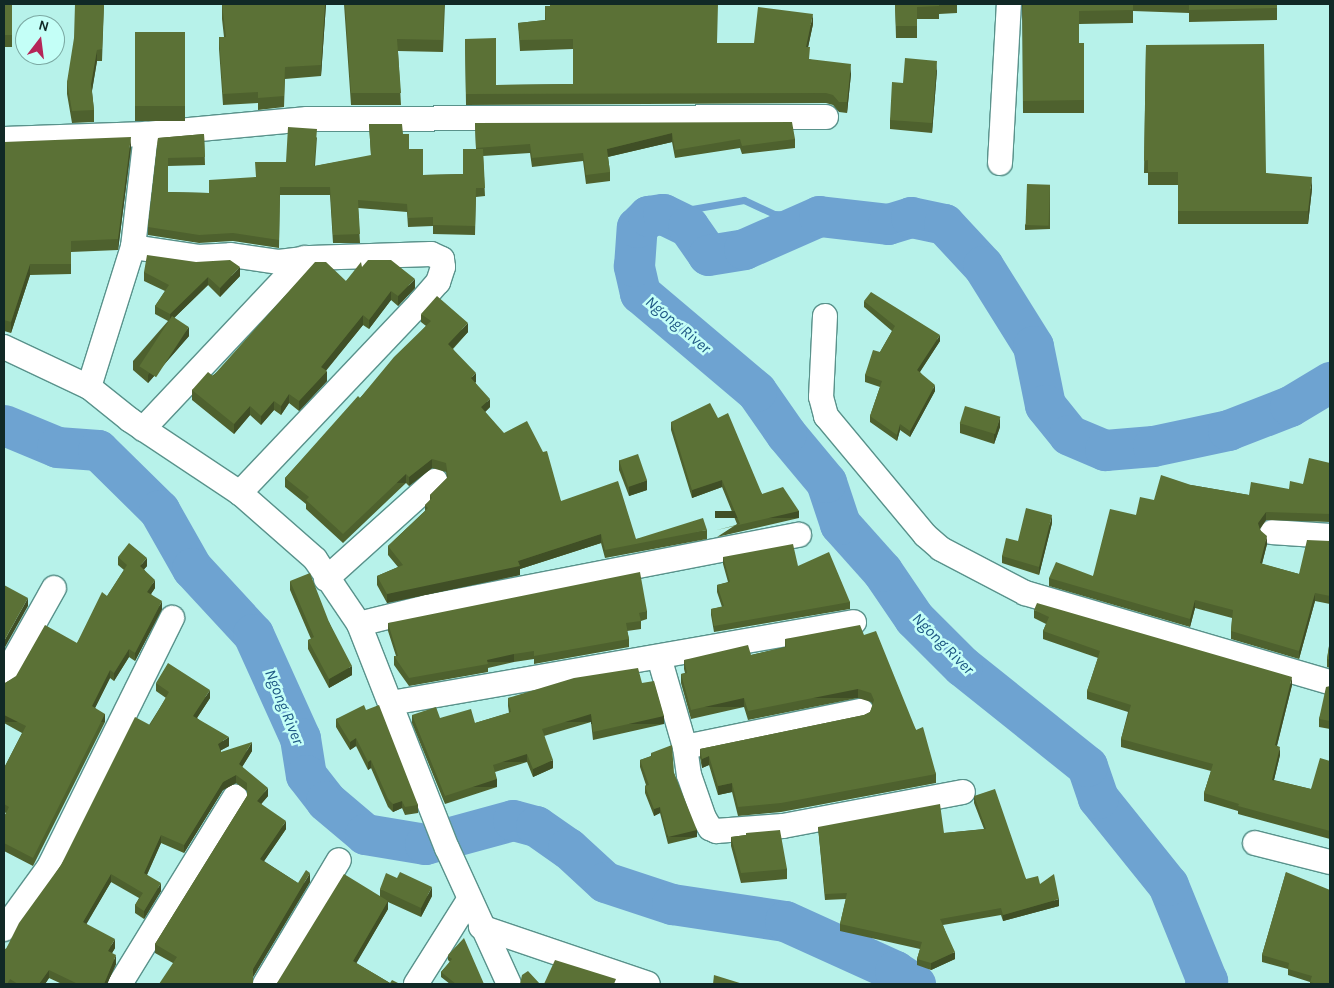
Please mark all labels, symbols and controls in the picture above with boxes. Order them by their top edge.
north arrow [15,15,65,65]
text: N [37,16,51,36]
water label: Ngong River [641,292,715,358]
water label: Ngong River [908,609,978,679]
water label: Ngong River [260,667,308,747]

